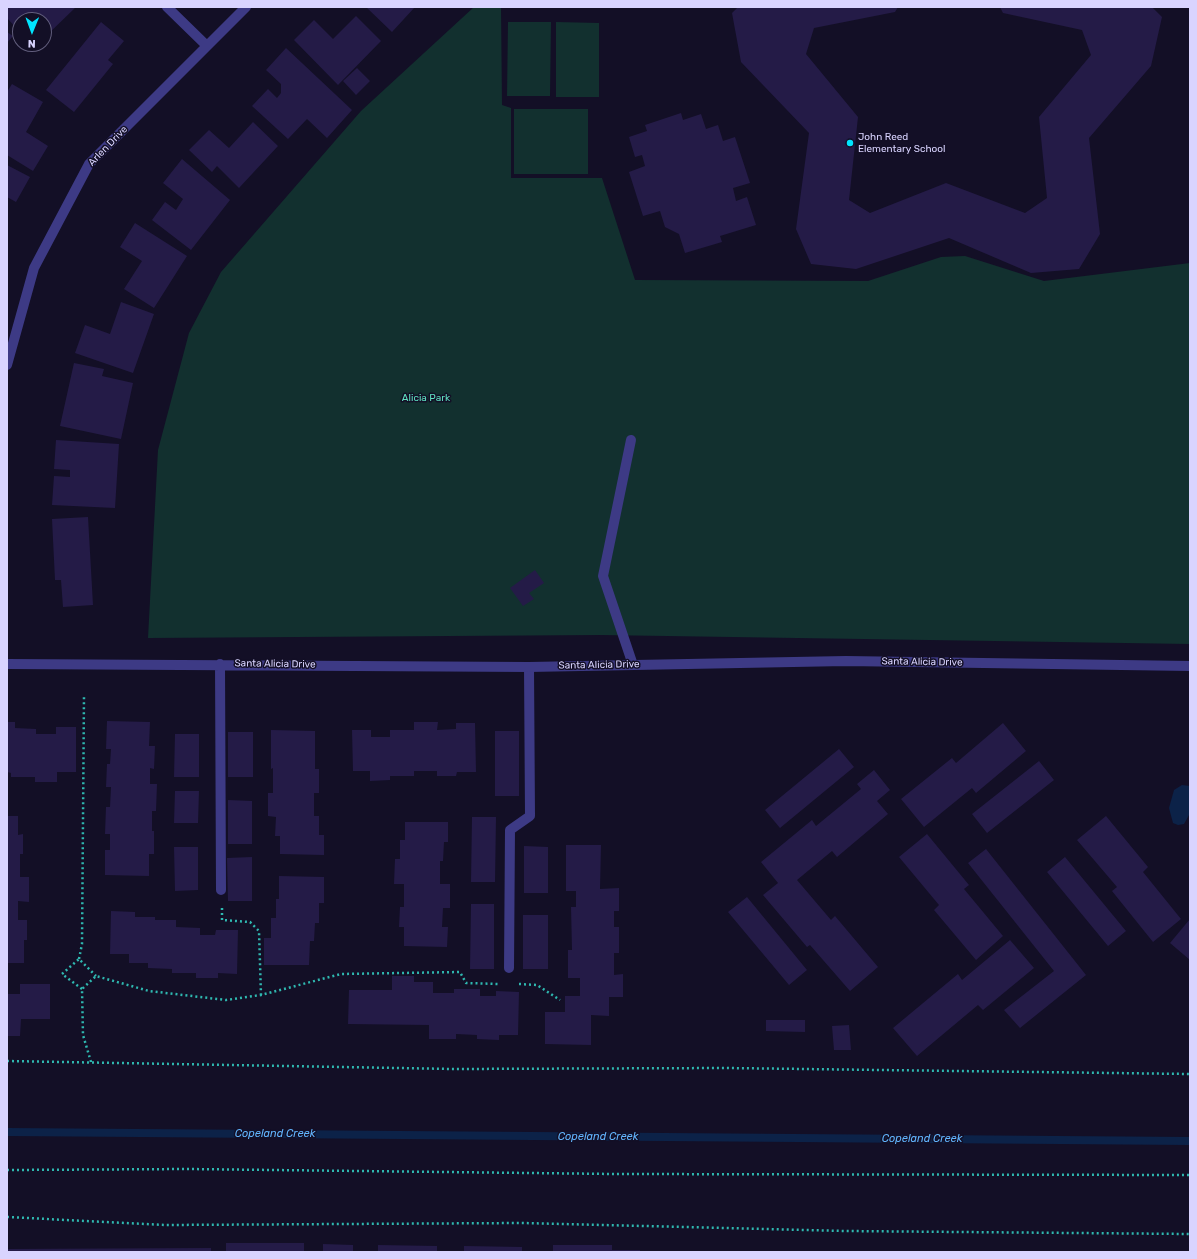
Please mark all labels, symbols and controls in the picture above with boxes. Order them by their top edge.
north arrow [12,12,52,52]
text: N [28,37,36,50]
street label: Arlen Drive [86,123,130,169]
place label: John Reed Elementary School [858,131,946,154]
marker: John Reed Elementary School [845,138,855,148]
park label: Alicia Park [402,392,450,404]
street label: Santa Alicia Drive [881,655,963,669]
street label: Santa Alicia Drive [234,657,316,671]
street label: Santa Alicia Drive [558,658,640,672]
water label: Copeland Creek [235,1127,315,1141]
water label: Copeland Creek [558,1130,638,1144]
water label: Copeland Creek [882,1132,962,1146]

